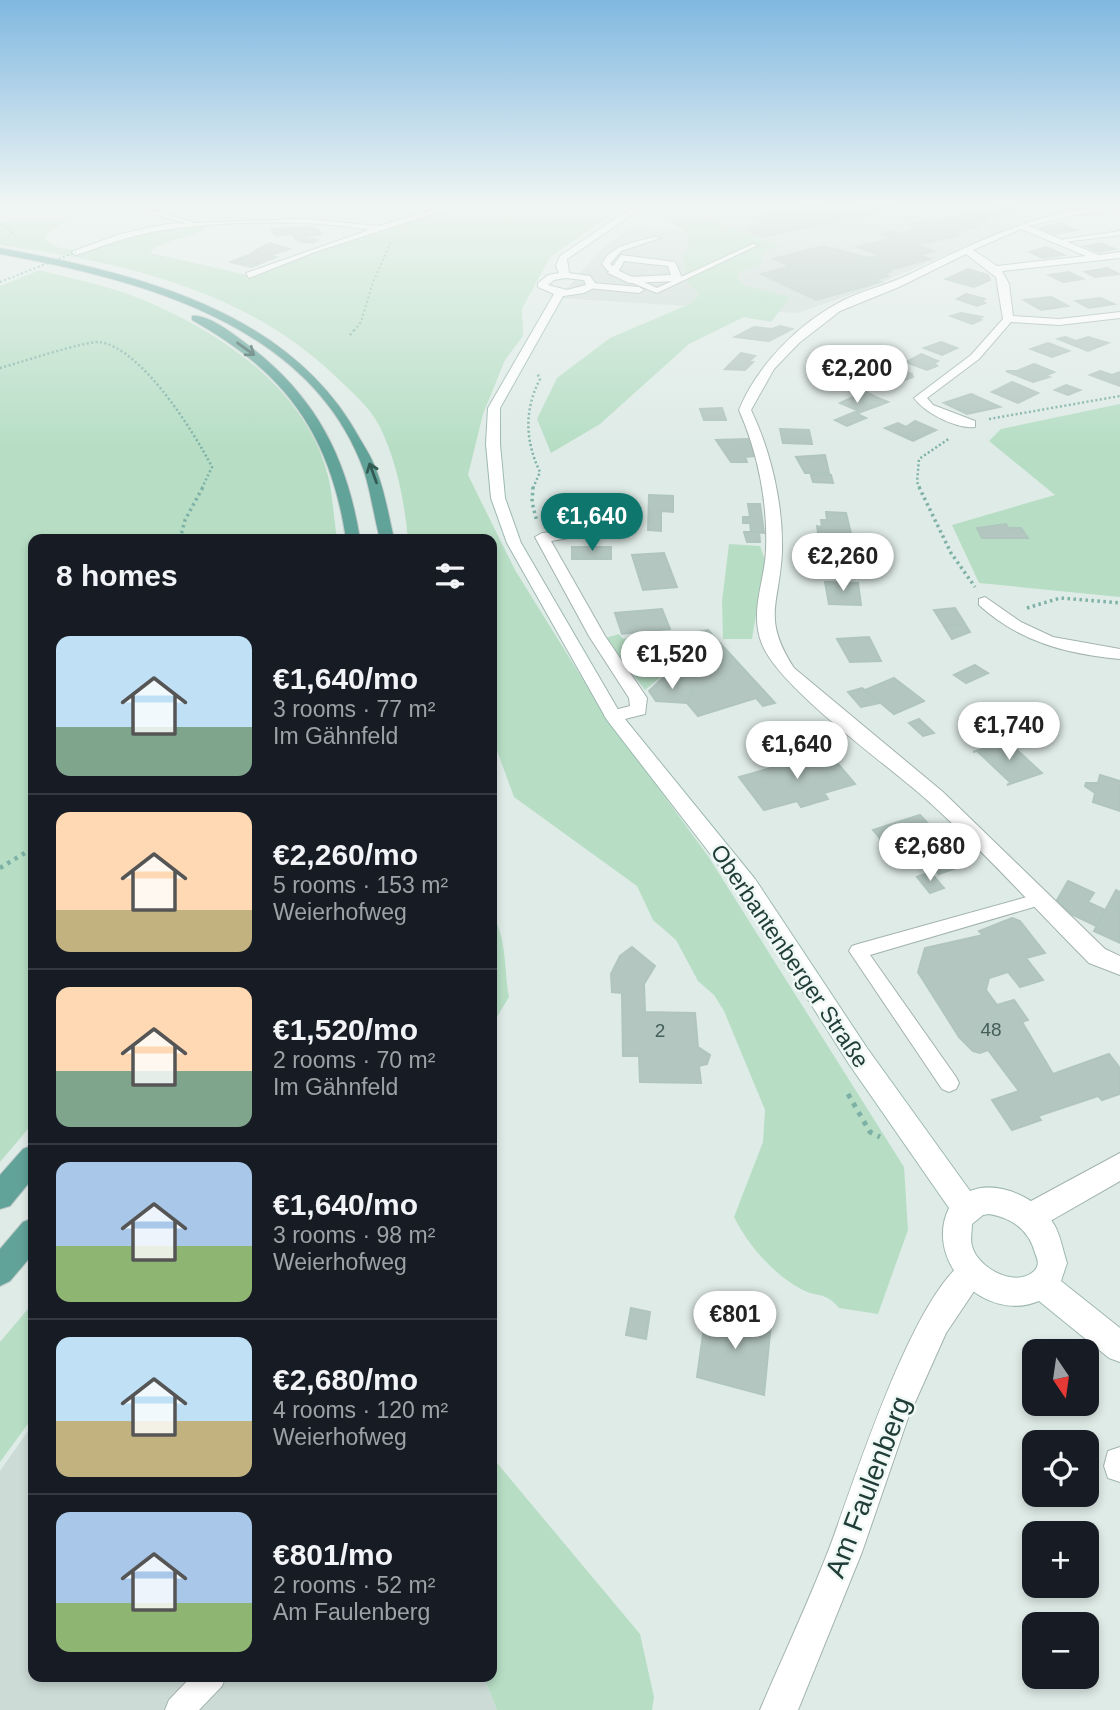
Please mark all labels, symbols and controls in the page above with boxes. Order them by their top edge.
one-way arrow [236,341,255,356]
pin: €2,200 [800,346,914,405]
text: €2,200 [822,355,892,381]
one-way arrow [366,462,378,484]
pin: €1,640 [535,494,649,553]
text: €1,640 [557,503,627,529]
pin: €2,260 [786,534,900,593]
text: €2,260 [808,543,878,569]
icon: filters [431,557,469,595]
text: 8 homes [56,559,178,592]
pin: €1,520 [615,632,729,691]
text: €1,520 [637,641,707,667]
text: €1,640/mo [273,662,418,695]
icon: home [112,664,196,748]
text: 3 rooms · 77 m² [273,696,435,722]
pin: €1,740 [952,702,1066,762]
text: €1,740 [974,712,1044,738]
pin: €1,640 [740,722,854,781]
text: Im Gähnfeld [273,723,398,749]
text: €1,640 [762,731,832,757]
pin: €2,680 [873,824,987,883]
text: €2,680 [895,833,965,859]
text: €2,260/mo [273,838,418,871]
icon: home [112,840,196,924]
street label: Oberbantenberger Straße [706,840,874,1072]
text: 5 rooms · 153 m² [273,872,448,898]
text: Weierhofweg [273,899,407,925]
text: €1,520/mo [273,1013,418,1046]
icon: home [112,1015,196,1099]
house number: 48 [980,1019,1002,1040]
house number: 2 [655,1020,665,1041]
text: 2 rooms · 70 m² [273,1047,435,1073]
text: Im Gähnfeld [273,1074,398,1100]
text: €1,640/mo [273,1188,418,1221]
icon: home [112,1190,196,1274]
text: 3 rooms · 98 m² [273,1222,435,1248]
text: Weierhofweg [273,1249,407,1275]
pin: €801 [694,1292,776,1351]
text: €801 [709,1301,761,1327]
north arrow [1022,1339,1099,1416]
map controls [1022,1339,1099,1689]
text: €2,680/mo [273,1363,418,1396]
icon: home [112,1365,196,1449]
street label: Am Faulenberg [819,1392,917,1582]
text: 4 rooms · 120 m² [273,1397,448,1423]
text: Weierhofweg [273,1424,407,1450]
button: locate [1022,1430,1099,1507]
button: + [1022,1521,1099,1598]
text: €801/mo [273,1538,393,1571]
icon: home [112,1540,196,1624]
text: 2 rooms · 52 m² [273,1572,435,1598]
text: Am Faulenberg [273,1599,430,1625]
button: − [1022,1612,1099,1689]

